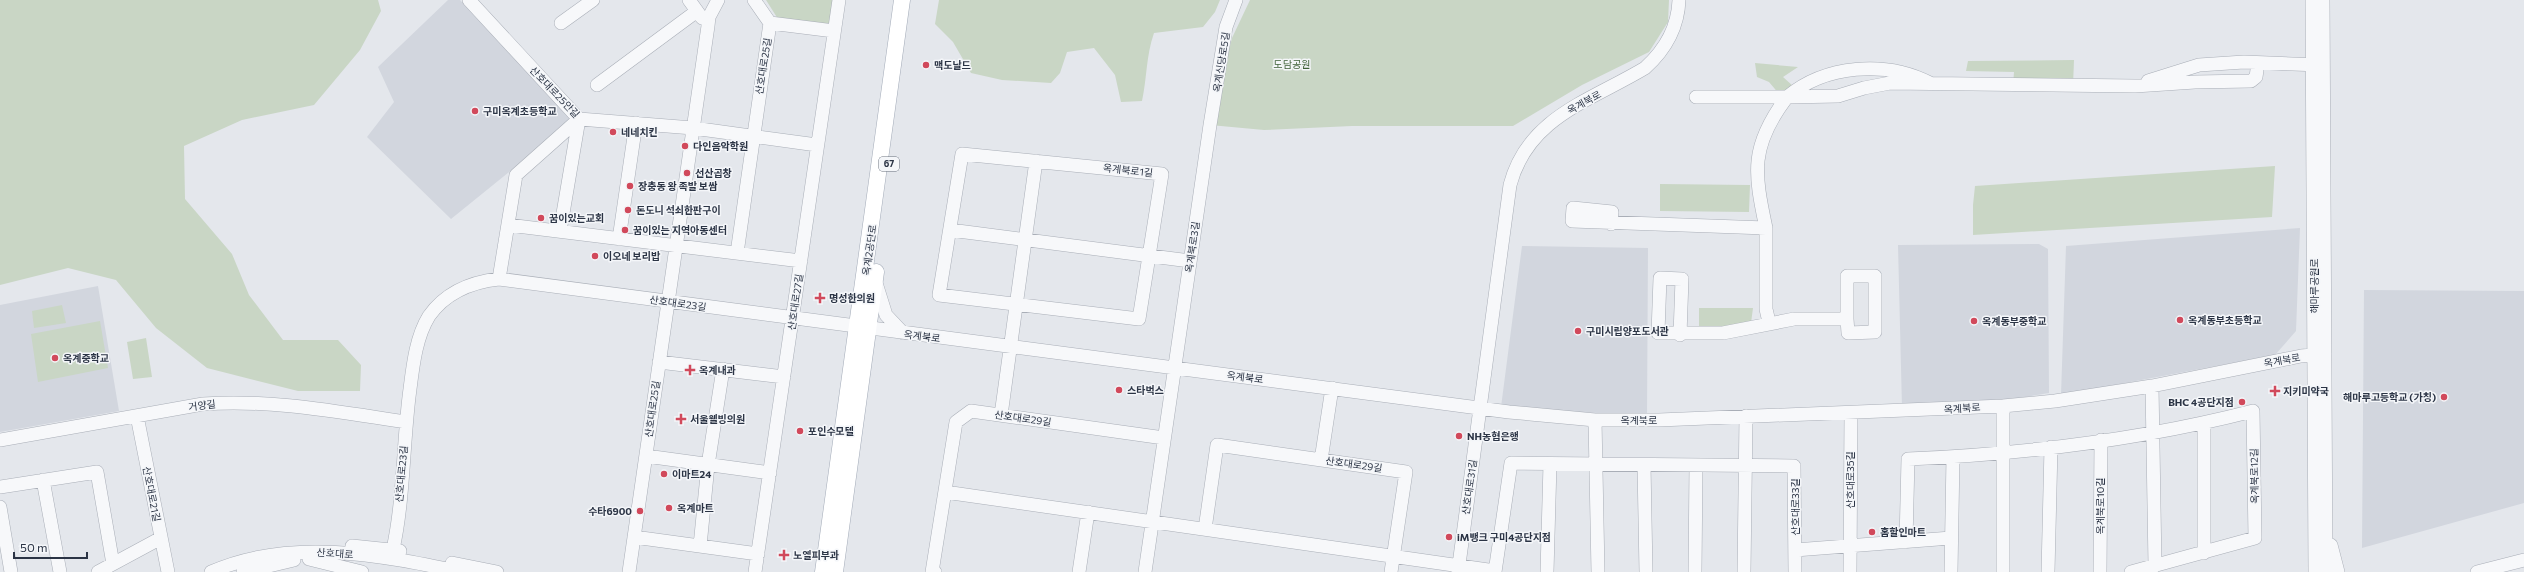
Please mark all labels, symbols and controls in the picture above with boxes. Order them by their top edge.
street label: 옥계신당로5길 [1210,31,1232,93]
street label: 산호대로25길 [753,37,773,95]
park label: 도담공원 [1274,58,1310,70]
place label: 맥도날드 [934,59,971,71]
marker: 맥도날드 [921,60,931,70]
street label: 산호대로25안길 [528,64,582,120]
street label: 옥계북로 [1565,88,1603,116]
place label: 구미옥계초등학교 [483,105,557,117]
marker: 구미옥계초등학교 [470,106,480,116]
place label: 네네치킨 [621,126,658,138]
marker: 네네치킨 [608,127,618,137]
place label: 다인음악학원 [693,140,748,152]
marker: 다인음악학원 [680,141,690,151]
road number: 67 [879,157,899,171]
street label: 옥계북로1길 [1102,161,1154,179]
place label: 선산곱창 [695,167,732,179]
marker: 선산곱창 [682,168,692,178]
place label: 장충동 왕 족발 보쌈 [638,180,717,192]
marker: 장충동 왕 족발 보쌈 [625,181,635,191]
place label: 돈도니 석쇠한판구이 [636,204,721,216]
marker: 돈도니 석쇠한판구이 [623,205,633,215]
place label: 꿈이있는교회 [549,212,604,224]
marker: 꿈이있는교회 [536,213,546,223]
street label: 옥계북로3길 [1182,221,1202,273]
place label: 꿈이있는 지역아동센터 [633,224,727,236]
street label: 옥계2공단로 [859,224,879,276]
marker: 꿈이있는 지역아동센터 [620,225,630,235]
place label: 이오네 보리밥 [603,250,661,262]
marker: 이오네 보리밥 [590,251,600,261]
street label: 해마루공원로 [2308,258,2320,314]
street label: 산호대로27길 [785,273,805,331]
marker: 명성한의원 [814,292,826,304]
place label: 명성한의원 [829,292,875,304]
street label: 산호대로23길 [649,293,707,313]
place label: 옥계동부초등학교 [2188,314,2262,326]
place label: 옥계동부중학교 [1982,315,2046,327]
marker: 옥계동부초등학교 [2175,315,2185,325]
marker: 옥계동부중학교 [1969,316,1979,326]
place label: 구미시립양포도서관 [1586,325,1669,337]
marker: 구미시립양포도서관 [1573,326,1583,336]
street label: 옥계북로 [903,328,941,344]
street label: 옥계북로 [2263,351,2301,369]
place label: 옥계중학교 [63,352,109,364]
marker: 옥계중학교 [50,353,60,363]
marker: 옥계내과 [684,364,696,376]
place label: 옥계내과 [699,364,736,376]
street label: 옥계북로 [1226,369,1264,385]
street label: 산호대로25길 [642,380,662,438]
place label: 스타벅스 [1127,384,1164,396]
marker: 스타벅스 [1114,385,1124,395]
place label: 지키미약국 [2283,385,2329,397]
marker: 지키미약국 [2270,386,2280,396]
place label: 해마루고등학교 (가칭) [2343,391,2436,403]
marker: 해마루고등학교 (가칭) [2439,392,2449,402]
place label: BHC 4공단지점 [2168,396,2234,408]
street label: 거양길 [188,397,216,413]
marker: BHC 4공단지점 [2237,397,2247,407]
street label: 옥계북로 [1943,401,1981,415]
street label: 산호대로29길 [994,408,1052,428]
marker: 서울웰빙의원 [675,413,687,425]
place label: 서울웰빙의원 [690,413,745,425]
street label: 옥계북로 [1621,414,1657,426]
place label: 포인수모텔 [808,425,854,437]
marker: 포인수모텔 [795,426,805,436]
place label: NH농협은행 [1467,430,1519,442]
marker: NH농협은행 [1454,431,1464,441]
street label: 산호대로23길 [393,445,409,503]
street label: 옥계북로12길 [2248,448,2260,504]
street label: 산호대로35길 [1844,451,1856,509]
street label: 산호대로29길 [1325,454,1383,474]
street label: 산호대로31길 [1459,458,1479,516]
street label: 산호대로21길 [141,465,163,523]
place label: 이마트24 [672,468,711,480]
marker: 이마트24 [659,469,669,479]
street label: 산호대로33길 [1789,478,1801,536]
street label: 옥계북로10길 [2094,478,2106,534]
place label: 옥계마트 [677,502,714,514]
marker: 옥계마트 [664,503,674,513]
place label: 수타6900 [588,505,632,517]
marker: 수타6900 [635,506,645,516]
place label: 홈할인마트 [1880,526,1926,538]
marker: 홈할인마트 [1867,527,1877,537]
place label: iM뱅크 구미4공단지점 [1457,531,1551,543]
marker: iM뱅크 구미4공단지점 [1444,532,1454,542]
scale bar [14,534,87,560]
text: 50 m [20,540,48,554]
street label: 산호대로 [316,546,354,560]
marker: 노엘피부과 [778,549,790,561]
place label: 노엘피부과 [793,549,839,561]

